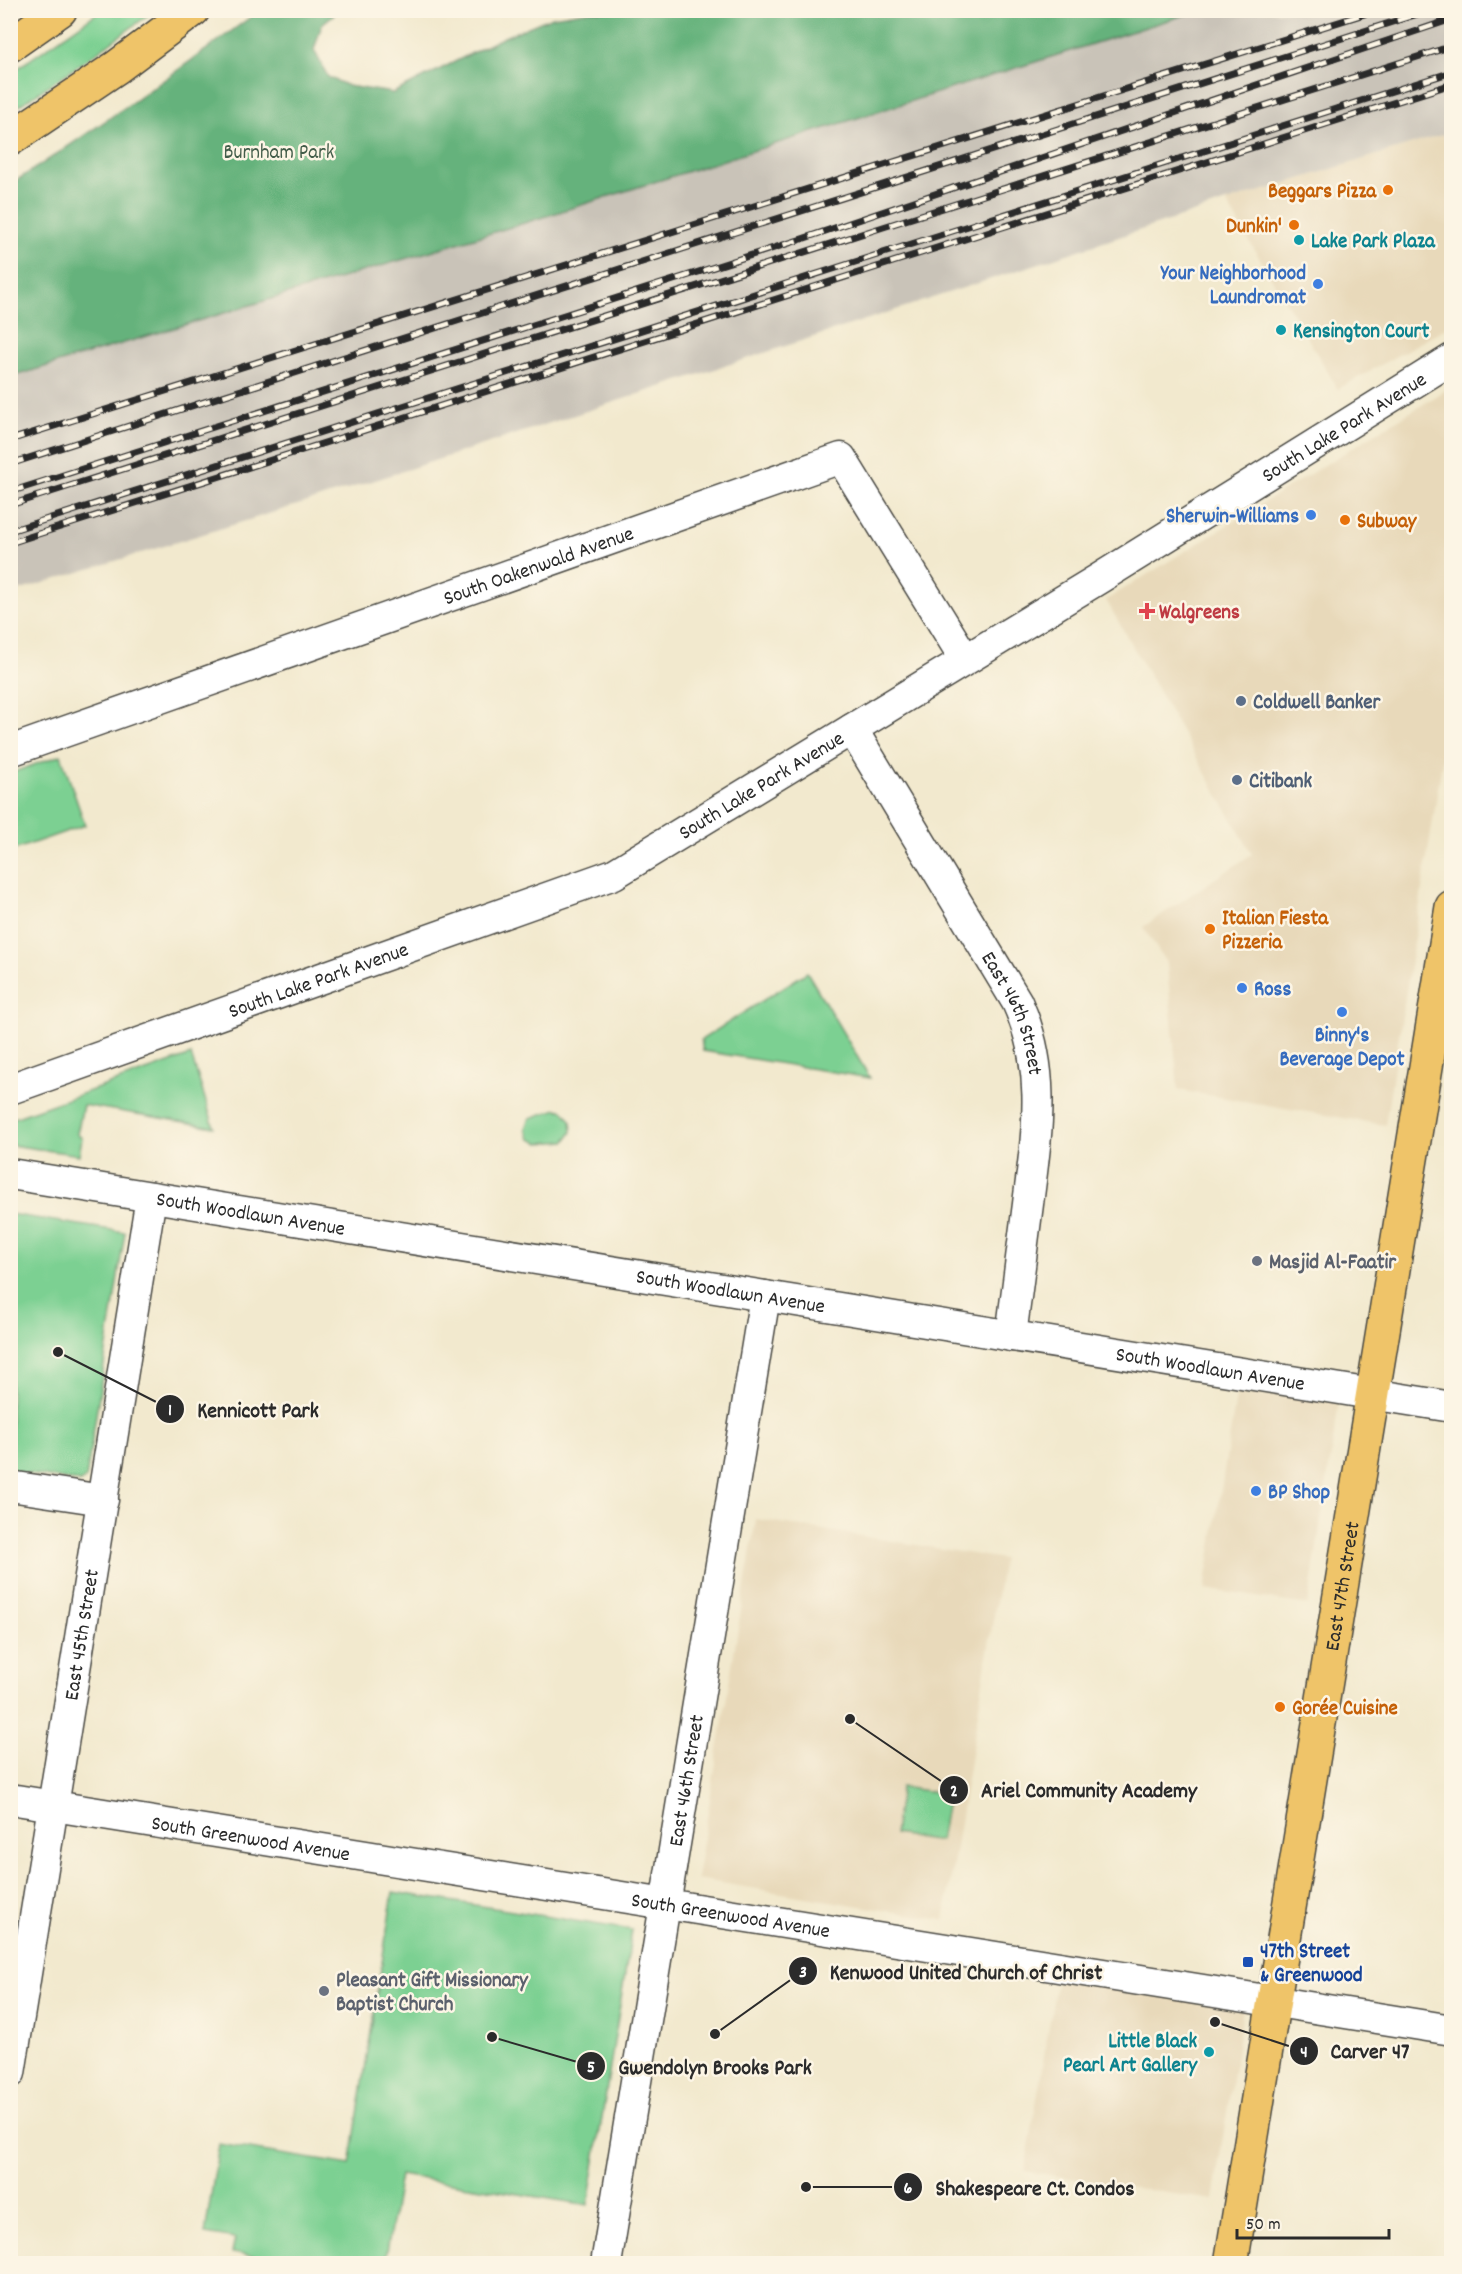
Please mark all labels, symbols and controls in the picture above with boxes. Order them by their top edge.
park label: Burnham Park [224,139,335,169]
place label: Beggars Pizza [1268,178,1377,208]
marker: Beggars Pizza [1381,183,1395,197]
place label: Dunkin' [1226,213,1282,243]
marker: Dunkin' [1287,218,1301,232]
place label: Lake Park Plaza [1311,228,1436,258]
marker: Lake Park Plaza [1292,233,1306,247]
place label: Your Neighborhood Laundromat [1160,260,1306,314]
marker: Your Neighborhood Laundromat [1311,277,1325,291]
place label: Kensington Court [1293,318,1429,348]
marker: Kensington Court [1274,323,1288,337]
street label: South Lake Park Avenue [1257,366,1433,492]
place label: Sherwin-Williams [1166,503,1299,533]
marker: Sherwin-Williams [1304,508,1318,522]
place label: Subway [1357,508,1418,538]
marker: Subway [1338,513,1352,527]
street label: South Oakenwald Avenue [440,520,638,615]
place label: Walgreens [1159,599,1240,629]
marker: Walgreens [1140,604,1154,618]
place label: Coldwell Banker [1253,689,1381,719]
marker: Coldwell Banker [1234,694,1248,708]
street label: South Lake Park Avenue [674,725,851,849]
place label: Citibank [1249,768,1312,798]
marker: Citibank [1230,773,1244,787]
place label: Italian Fiesta Pizzeria [1222,905,1329,959]
marker: Italian Fiesta Pizzeria [1203,922,1217,936]
street label: South Lake Park Avenue [225,936,413,1028]
street label: East 46th Street [972,947,1048,1077]
place label: Ross [1254,976,1291,1006]
marker: Ross [1235,981,1249,995]
marker: Binny's Beverage Depot [1335,1005,1349,1019]
place label: Binny's Beverage Depot [1280,1022,1405,1076]
street label: South Woodlawn Avenue [154,1186,347,1246]
place label: Masjid Al-Faatir [1269,1249,1397,1279]
marker: Masjid Al-Faatir [1250,1254,1264,1268]
street label: South Woodlawn Avenue [634,1263,827,1323]
street label: South Woodlawn Avenue [1113,1341,1307,1401]
callout: Kennicott Park [155,1389,330,1429]
text: Kennicott Park [197,1397,319,1428]
text: 1 [168,1399,172,1424]
place label: BP Shop [1268,1479,1331,1509]
marker: BP Shop [1249,1484,1263,1498]
street label: East 47th Street [1319,1519,1370,1653]
street label: East 45th Street [58,1567,109,1703]
place label: Gorée Cuisine [1292,1695,1398,1725]
marker: Gorée Cuisine [1273,1700,1287,1714]
street label: East 46th Street [663,1713,714,1849]
callout: Ariel Community Academy [939,1770,1209,1810]
text: Ariel Community Academy [981,1777,1198,1808]
text: 2 [950,1780,958,1805]
street label: South Greenwood Avenue [149,1810,352,1871]
street label: South Greenwood Avenue [629,1887,832,1948]
place label: 47th Street & Greenwood [1260,1938,1363,1992]
callout: Kenwood United Church of Christ [788,1951,1115,1991]
marker: 47th Street & Greenwood [1241,1955,1255,1969]
text: Kenwood United Church of Christ [830,1959,1103,1990]
text: 3 [799,1961,807,1986]
place label: Pleasant Gift Missionary Baptist Church [336,1967,529,2021]
marker: Pleasant Gift Missionary Baptist Church [317,1984,331,1998]
place label: Little Black Pearl Art Gallery [1063,2028,1198,2082]
callout: Carver 47 [1289,2031,1422,2071]
text: Carver 47 [1331,2038,1410,2069]
text: 4 [1300,2041,1308,2066]
marker: Little Black Pearl Art Gallery [1202,2045,1216,2059]
callout: Gwendolyn Brooks Park [576,2046,824,2086]
text: Gwendolyn Brooks Park [618,2054,812,2085]
text: 5 [587,2056,595,2081]
callout: Shakespeare Ct. Condos [893,2167,1146,2207]
text: Shakespeare Ct. Condos [936,2175,1134,2206]
text: 6 [904,2177,913,2202]
scale bar [1237,2202,1388,2240]
text: 50 m [1246,2213,1281,2238]

